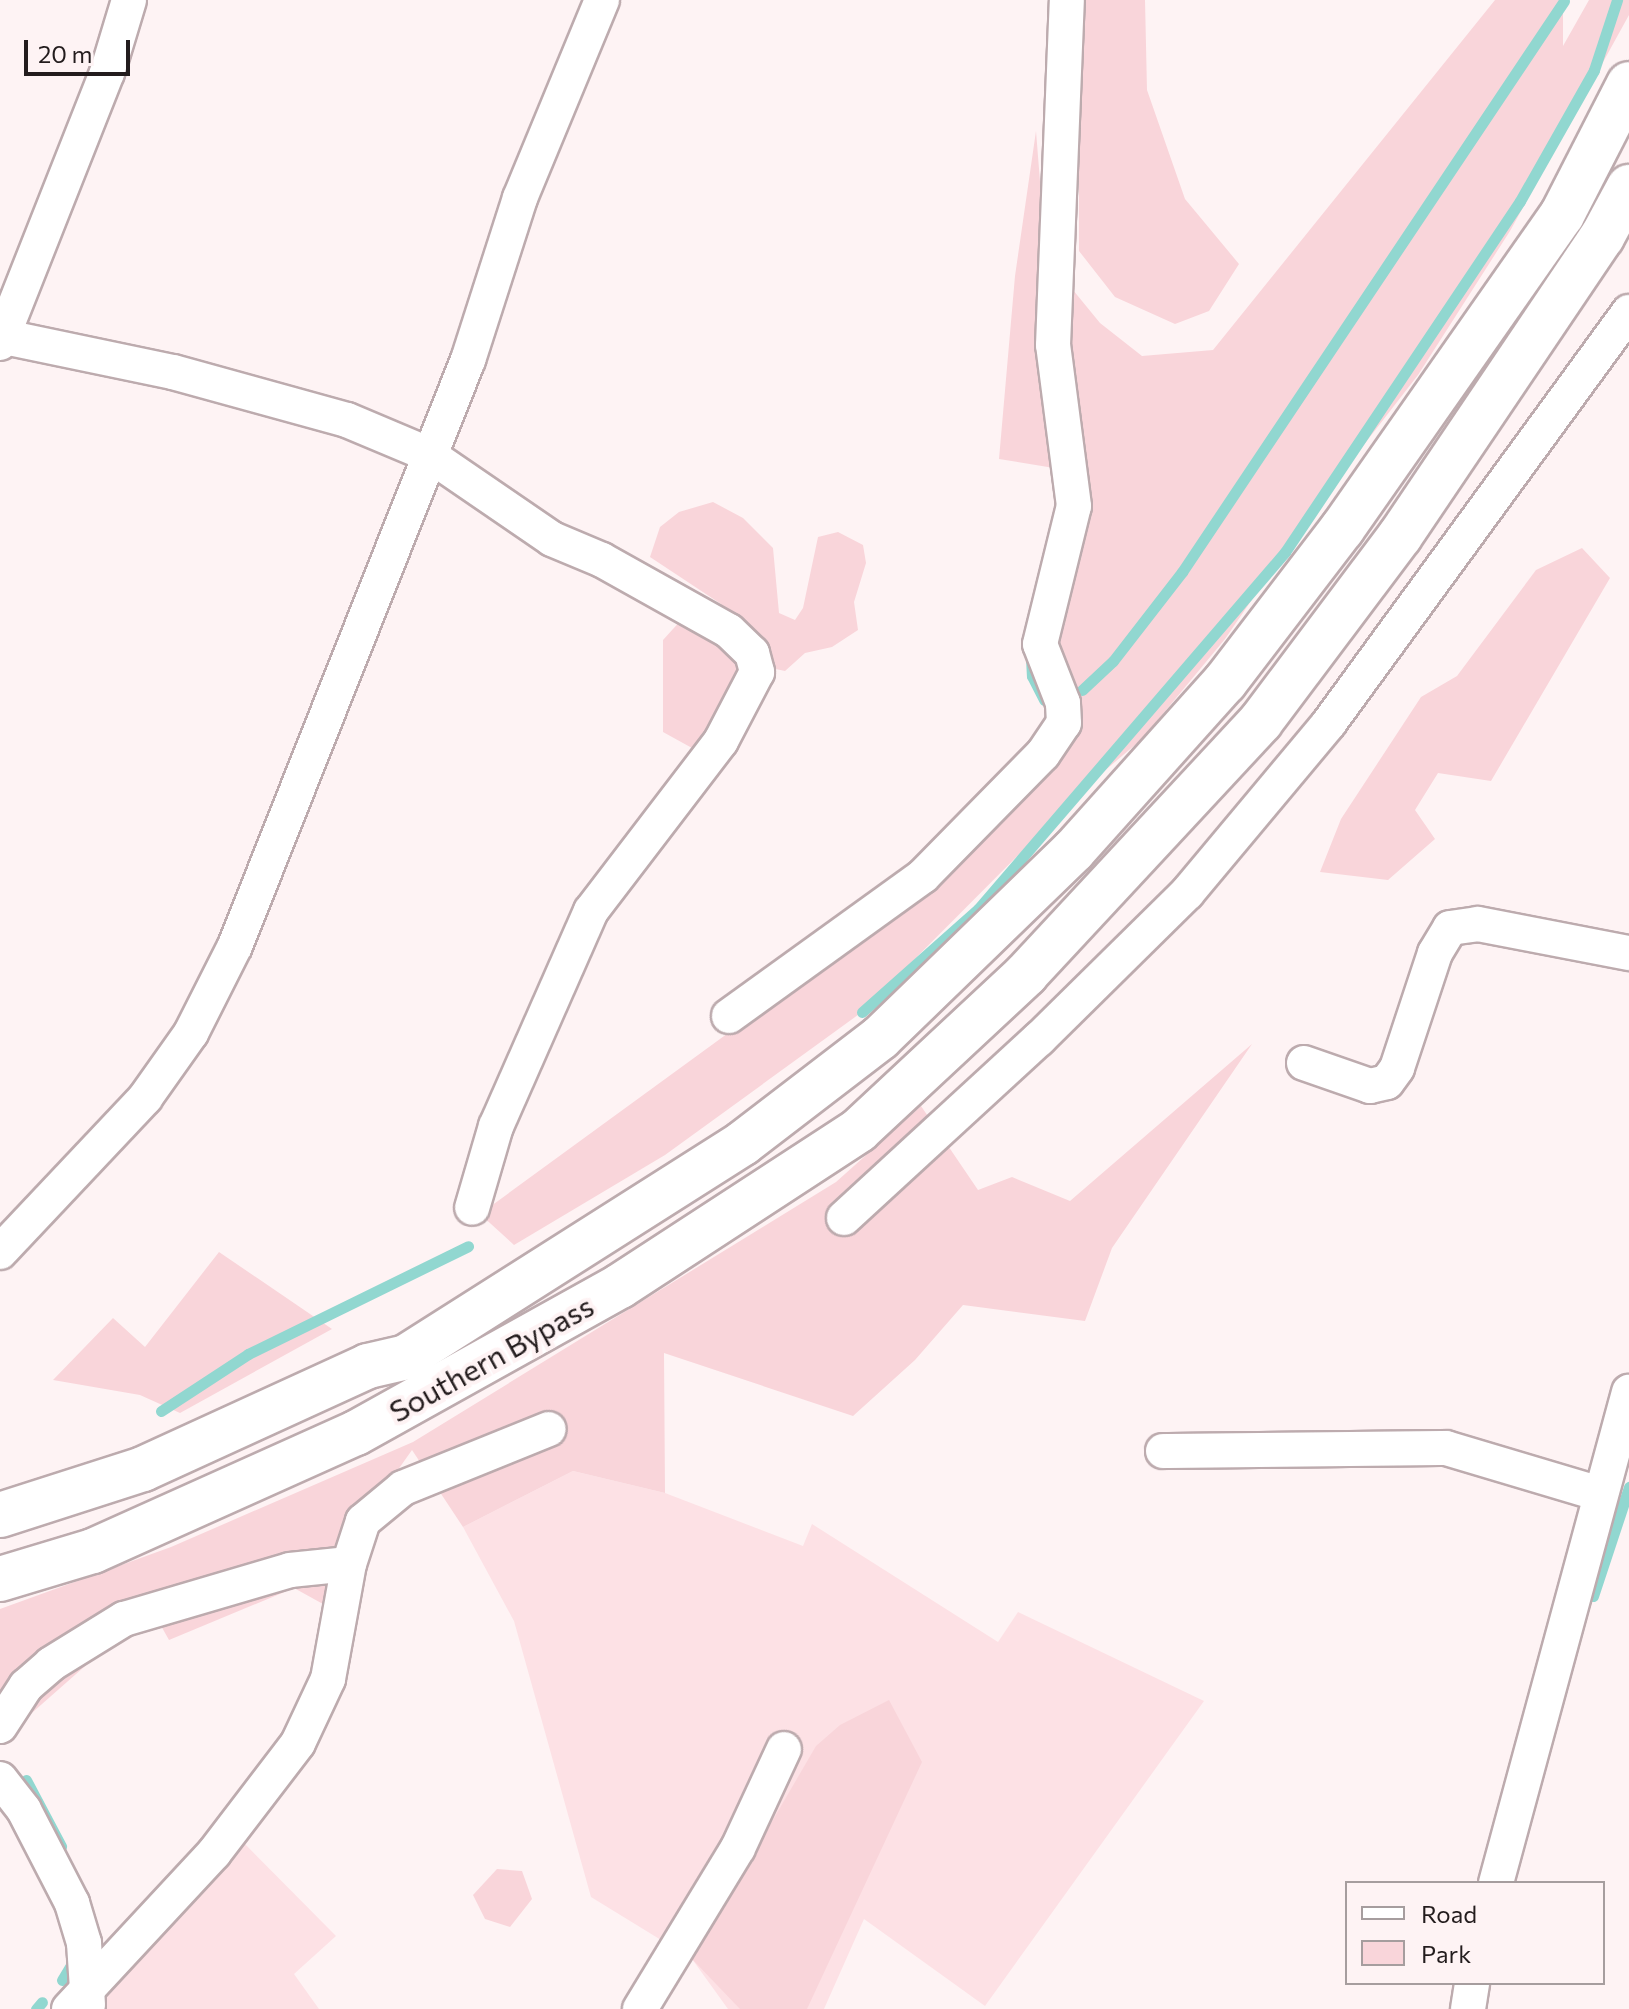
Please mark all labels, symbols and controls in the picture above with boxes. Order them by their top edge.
scale bar [28,24,134,74]
text: 20 m [38,39,92,68]
street label: Southern Bypass [383,1287,599,1429]
legend [1345,1881,1605,1985]
text: Road [1421,1899,1477,1928]
text: Park [1421,1939,1471,1968]

